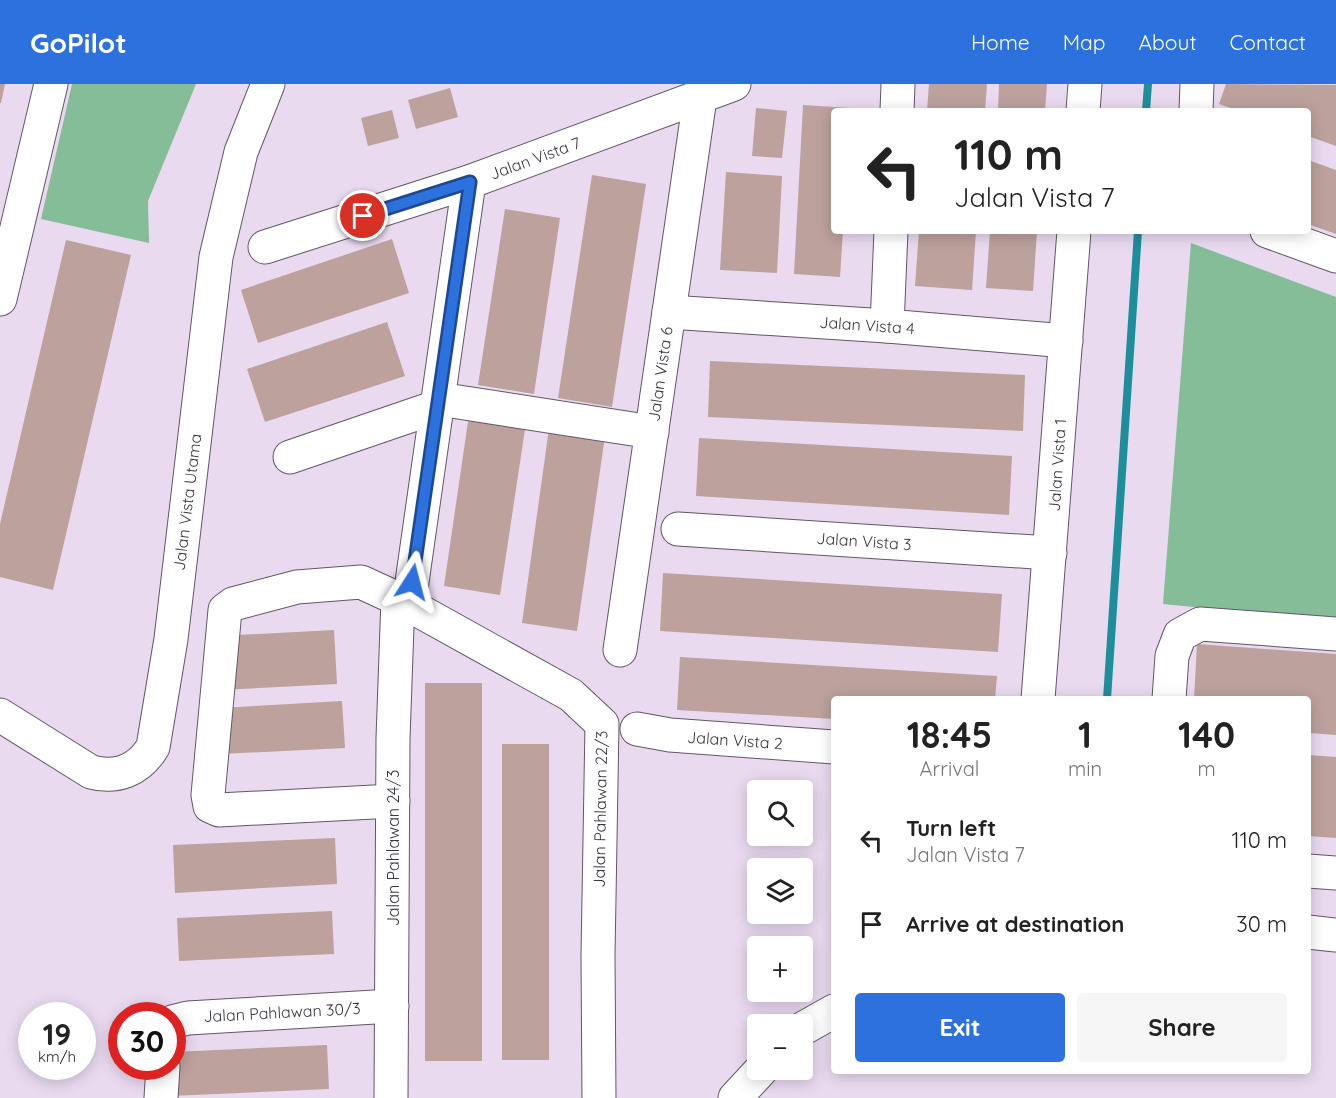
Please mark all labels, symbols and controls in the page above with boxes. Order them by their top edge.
text: GoPilot [30,25,127,60]
text: Home [971,29,1030,55]
text: Map [1063,29,1106,55]
text: About [1139,29,1197,55]
text: Contact [1230,29,1306,55]
text: 110 m [954,128,1063,181]
street label: Jalan Vista 7 [487,132,583,184]
icon: left [855,132,933,210]
text: Jalan Vista 7 [954,180,1115,214]
pin [337,190,388,241]
icon: arrive [346,199,379,232]
street label: Jalan Vista 4 [819,312,915,338]
street label: Jalan Vista 6 [643,325,677,423]
street label: Jalan Vista 1 [1044,418,1070,512]
street label: Jalan Vista Utama [169,432,205,572]
street label: Jalan Vista 3 [816,528,912,554]
position arrow [380,550,444,614]
text: 18:45 [907,712,992,757]
text: 1 [1078,712,1092,757]
text: 140 [1178,712,1235,757]
street label: Jalan Vista 2 [687,727,784,753]
street label: Jalan Pahlawan 22/3 [589,730,611,888]
text: Arrival [920,756,979,781]
text: min [1068,756,1102,781]
text: m [1197,756,1216,781]
street label: Jalan Pahlawan 24/3 [383,770,403,926]
map controls [747,780,813,1080]
button: search [747,780,813,846]
text: Turn left [906,814,996,842]
icon: left [855,824,888,857]
text: 110 m [1232,826,1287,854]
text: Jalan Vista 7 [906,842,1025,867]
button: layers [747,858,813,924]
icon: arrive [855,908,888,941]
text: Arrive at destination [906,910,1124,938]
text: 30 m [1236,910,1287,938]
button: + [747,936,813,1002]
button: Exit [855,993,1065,1062]
button: Share [1077,993,1287,1062]
street label: Jalan Pahlawan 30/3 [203,998,361,1026]
speed limit sign: 30 [108,1002,186,1080]
button: − [747,1014,813,1080]
text: 19 [43,1015,71,1053]
text: km/h [38,1047,76,1066]

